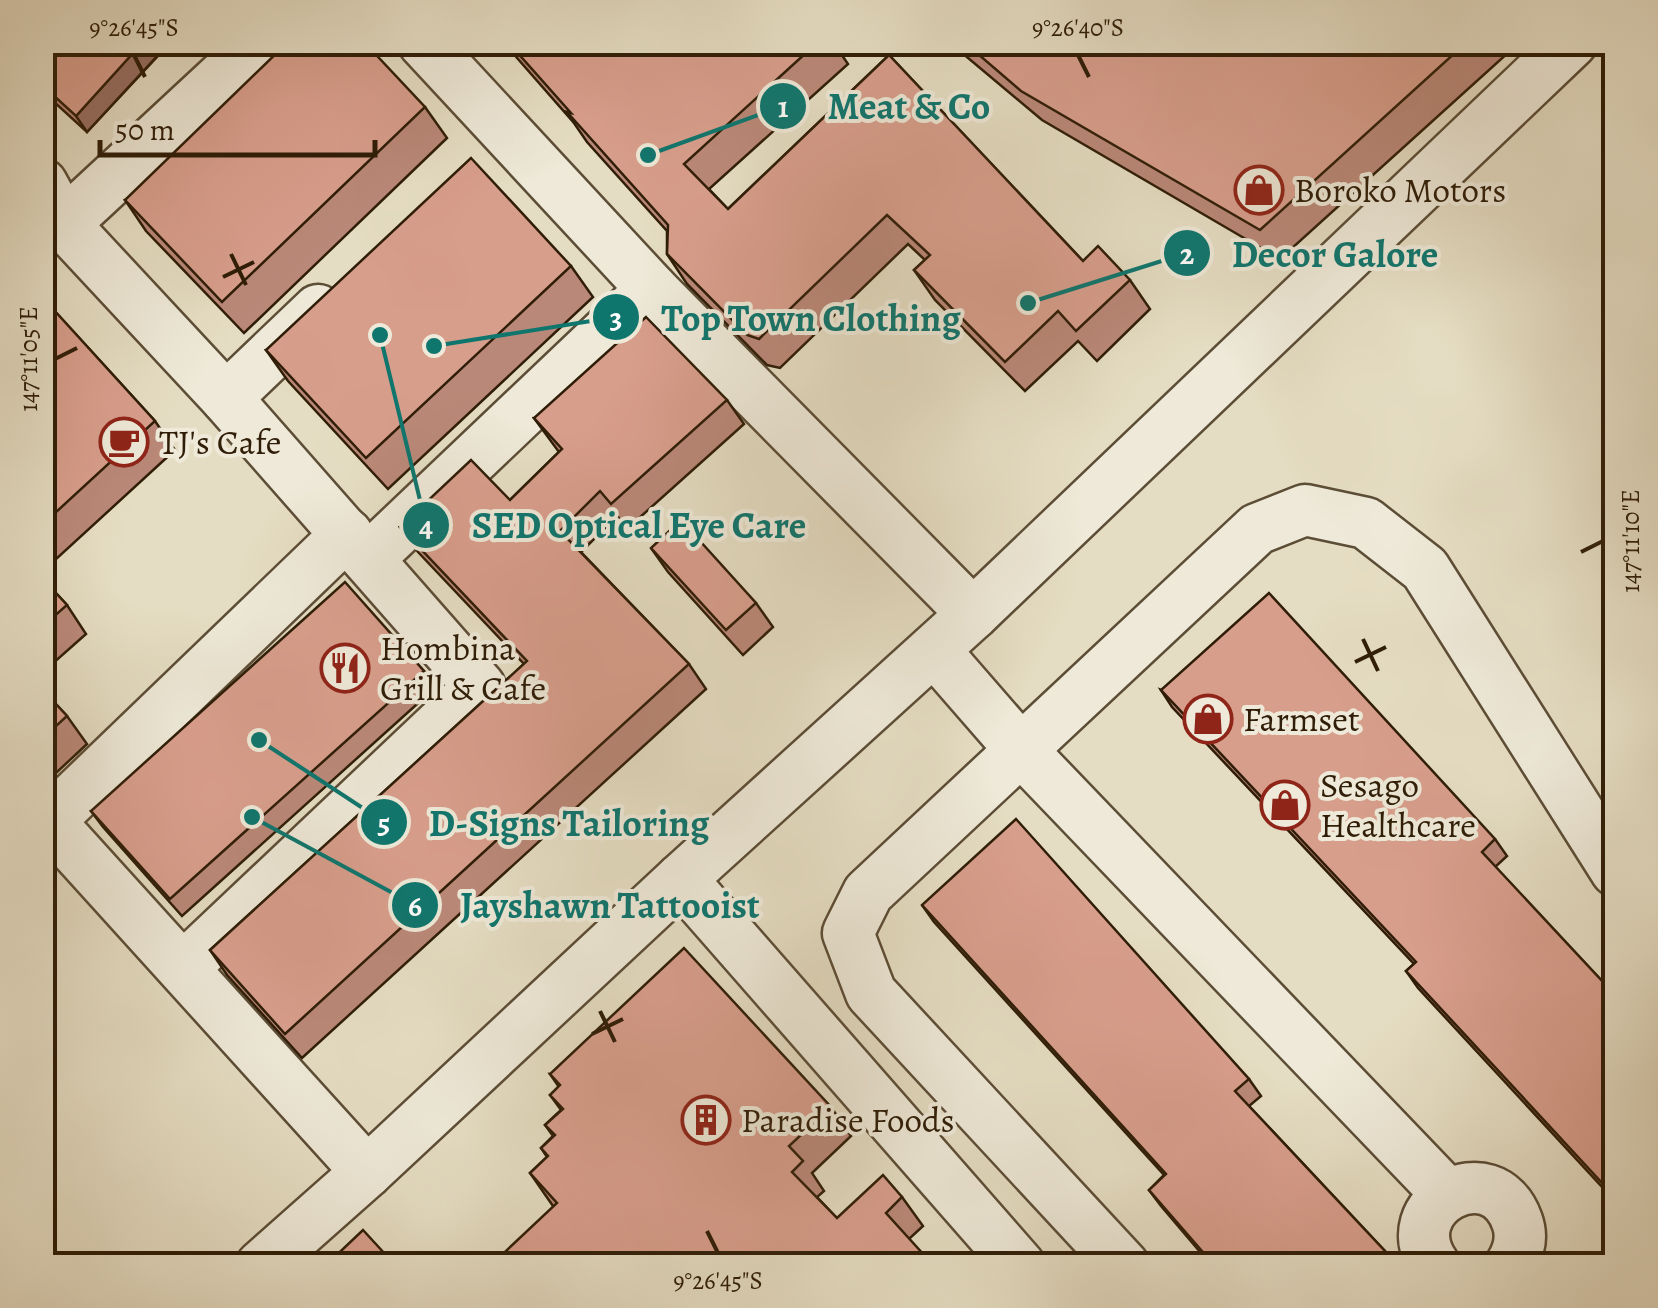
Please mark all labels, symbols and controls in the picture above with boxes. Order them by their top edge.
text: 9°26'45"S [89,11,179,45]
text: 9°26'40"S [1032,11,1124,45]
callout: Meat & Co [758,72,1011,140]
text: Meat & Co [828,80,990,132]
text: 1 [778,87,789,127]
scale bar [100,95,375,157]
text: 50 m [115,110,175,150]
shop icon: Boroko Motors [1233,164,1285,216]
place label: Boroko Motors [1294,166,1506,214]
callout: Decor Galore [1162,219,1459,287]
text: Decor Galore [1232,228,1438,280]
text: 2 [1180,234,1195,274]
callout: Top Town Clothing [591,283,981,351]
text: Top Town Clothing [661,292,961,344]
text: 3 [610,298,622,338]
text: 147°11'05"E [12,306,46,412]
cafe icon: TJ's Cafe [98,416,150,468]
place label: TJ's Cafe [159,418,282,466]
text: 147°11'10"E [1614,489,1648,593]
callout: SED Optical Eye Care [401,491,826,559]
text: SED Optical Eye Care [472,499,806,551]
text: 4 [419,506,433,546]
place label: Hombina Grill & Cafe [380,624,546,712]
restaurant icon: Hombina Grill & Cafe [319,642,371,694]
shop icon: Farmset [1182,693,1234,745]
place label: Farmset [1243,695,1360,743]
place label: Sesago Healthcare [1320,761,1476,849]
shop icon: Sesago Healthcare [1259,779,1311,831]
callout: D-Signs Tailoring [359,788,729,856]
text: D-Signs Tailoring [429,797,710,849]
text: 5 [378,803,390,843]
callout: Jayshawn Tattooist [390,871,780,939]
text: Jayshawn Tattooist [460,879,760,931]
text: 6 [408,886,422,926]
building icon: Paradise Foods [680,1094,732,1146]
place label: Paradise Foods [741,1096,955,1144]
text: 9°26'45"S [673,1264,763,1298]

